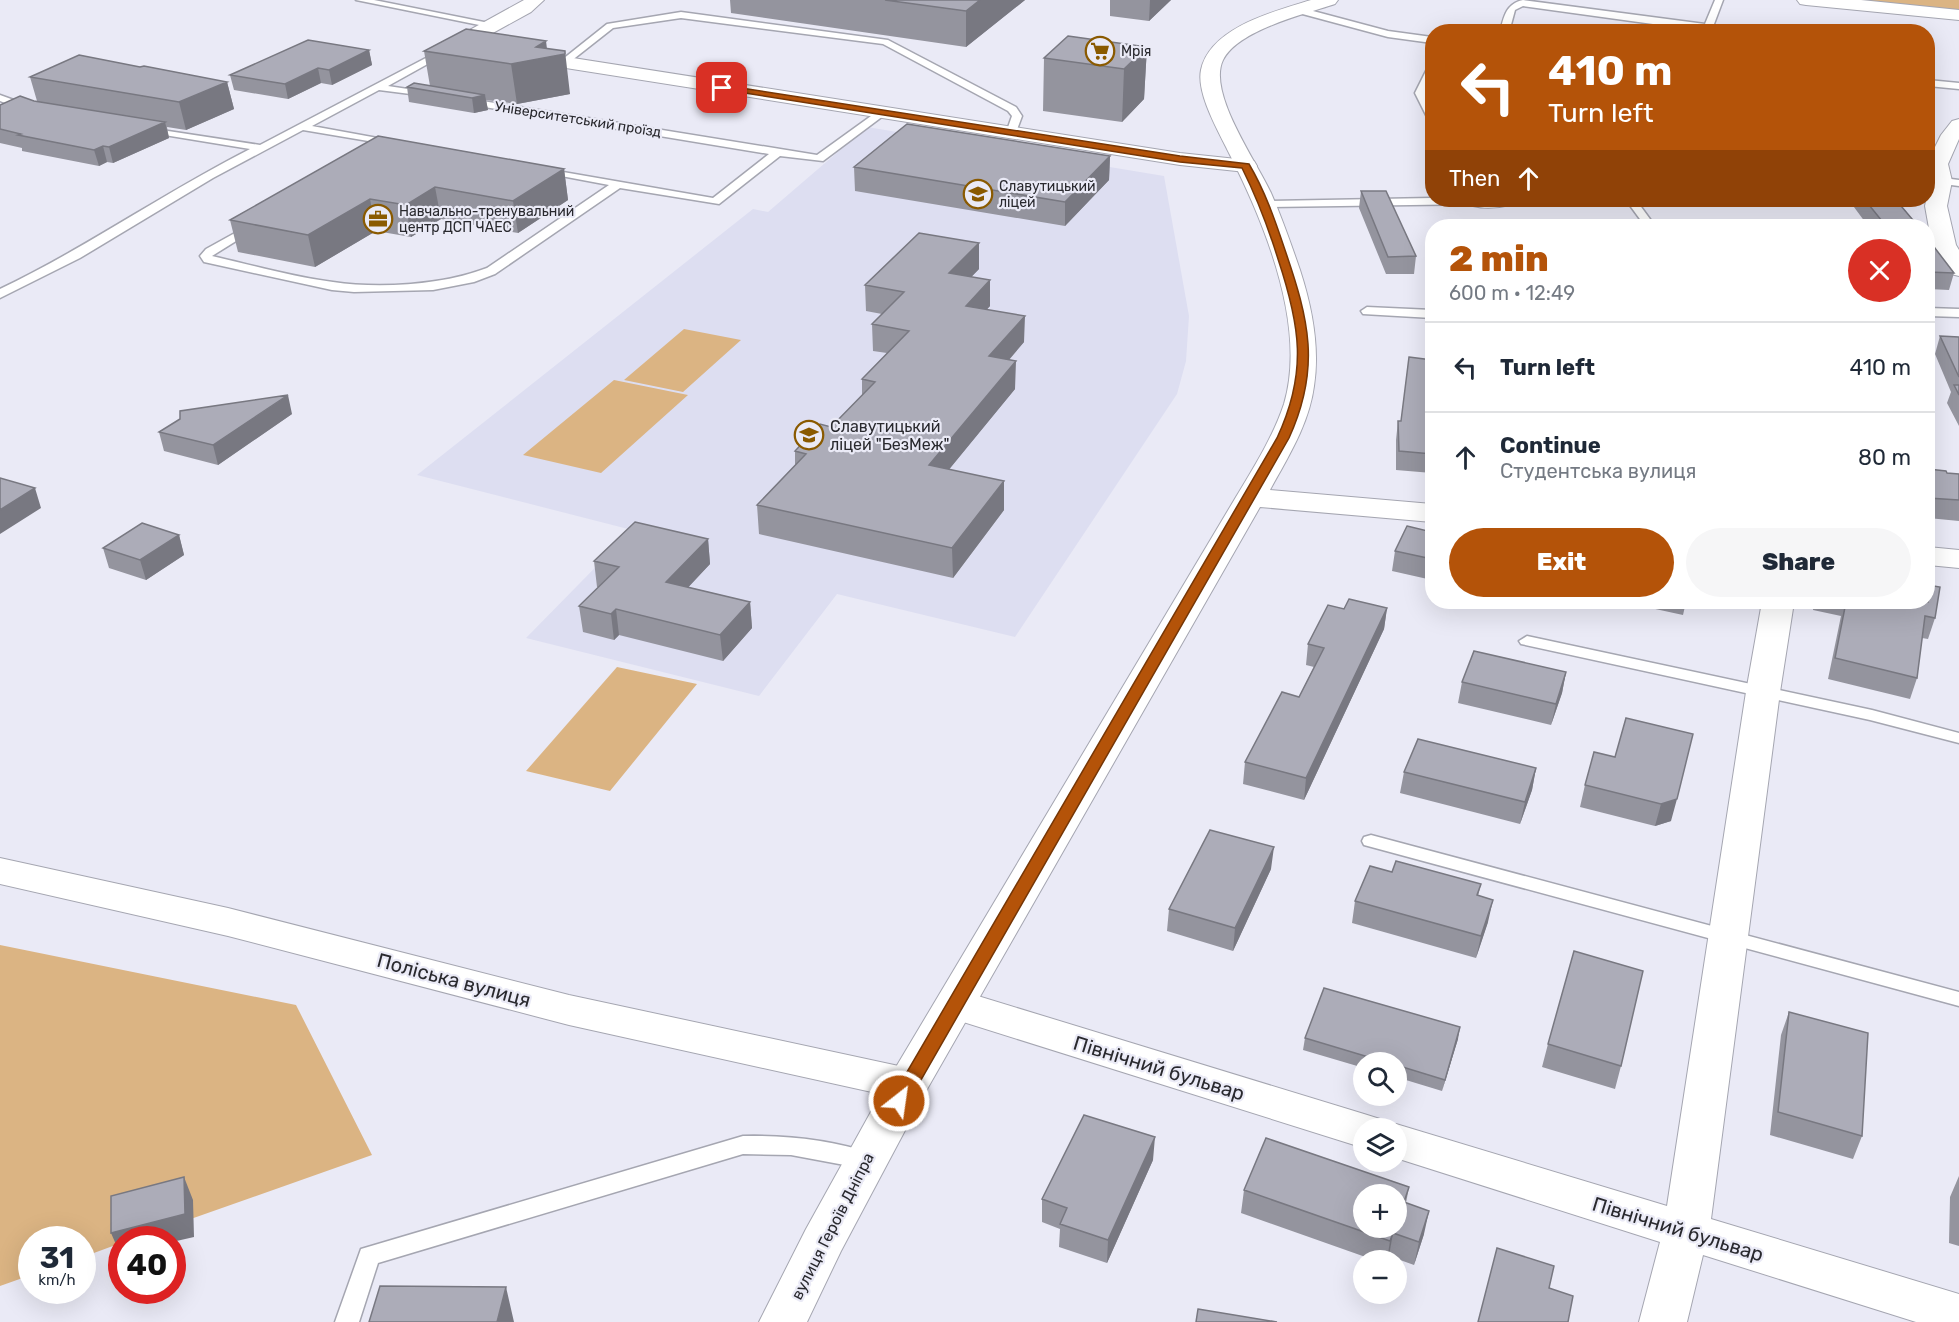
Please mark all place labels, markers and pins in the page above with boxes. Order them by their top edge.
supermarket icon: Мрiя [1084,35,1116,67]
place label: Мрiя [1121,43,1151,60]
pin [696,62,747,113]
school or university icon: Славутицький ліцей [962,178,994,210]
place label: Славутицький ліцей [999,178,1096,211]
office icon: Навчально-тренувальний центр ДСП ЧАЕС [362,203,394,235]
place label: Навчально-тренувальний центр ДСП ЧАЕС [399,203,574,236]
place label: Славутицький ліцей "БезМеж" [830,417,949,454]
school or university icon: Славутицький ліцей "БезМеж" [793,419,825,451]

